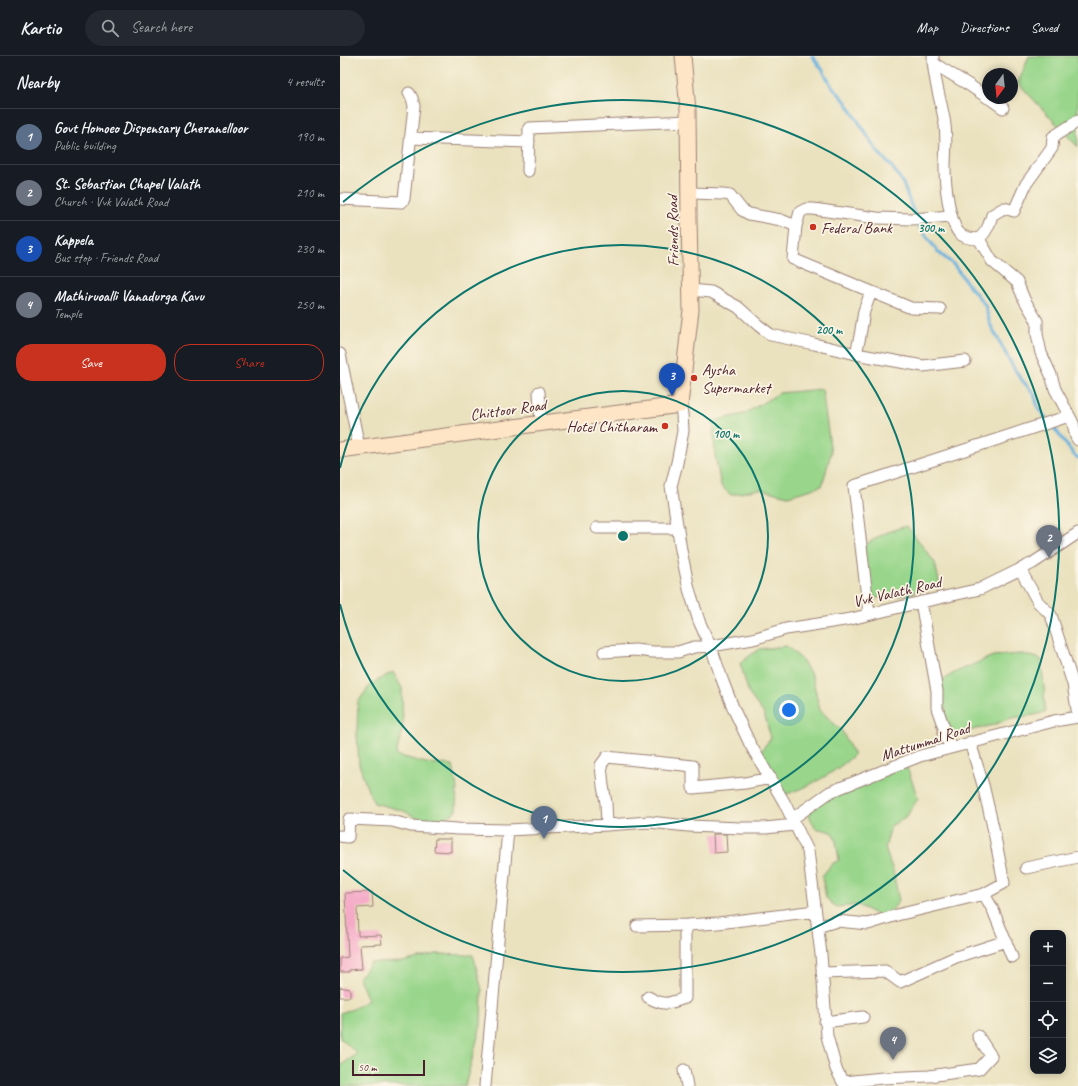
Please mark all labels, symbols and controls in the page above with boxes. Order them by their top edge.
search box [85,10,365,46]
text: Kartio [20,16,61,40]
icon: search [99,17,121,39]
text: Search here [131,18,192,37]
text: Map [917,19,938,36]
text: Directions [960,19,1009,36]
text: Saved [1031,19,1058,36]
north arrow [982,68,1018,104]
text: Nearby [16,72,59,93]
text: 4 results [286,74,324,90]
text: Govt Homoeo Dispensary Cheranelloor [54,119,248,138]
text: 1 [26,129,32,145]
text: 190 m [296,129,324,145]
text: Public building [54,138,116,154]
text: St. Sebastian Chapel Valath [54,175,200,194]
text: 2 [26,185,32,201]
text: 210 m [296,185,324,201]
street label: Friends Road [662,192,684,267]
text: Church · Vvk Valath Road [54,194,168,210]
place label: Federal Bank [821,218,893,238]
text: 300 m [918,220,945,236]
marker: Federal Bank [808,222,818,232]
text: Kappela [54,231,93,250]
text: 3 [26,241,32,257]
text: 230 m [296,241,324,257]
text: Bus stop · Friends Road [54,250,158,266]
text: Mathiruoalli Vanadurga Kavu [54,287,204,306]
text: 4 [26,297,32,313]
text: 250 m [296,297,324,313]
text: Temple [54,306,82,322]
text: 200 m [816,322,843,338]
button: Save [16,344,166,381]
button: Share [174,344,324,381]
place label: Aysha Supermarket [702,360,773,398]
pin: 3 [659,363,685,396]
marker: Aysha Supermarket [689,373,699,383]
street label: Chittoor Road [469,394,550,425]
place label: Hotel Chitharam [567,417,659,437]
marker: Hotel Chitharam [660,421,670,431]
text: 100 m [713,426,740,442]
pin: 2 [1036,525,1062,558]
centre of rings [616,529,630,543]
street label: Vvk Valath Road [851,572,946,612]
your location [779,700,799,720]
street label: Mattummal Road [878,717,975,766]
pin: 1 [531,806,557,839]
map controls [1030,930,1066,1074]
button: + [1030,930,1066,966]
button: − [1030,966,1066,1002]
button: locate [1030,1002,1066,1038]
pin: 4 [880,1027,906,1060]
button: layers [1030,1038,1066,1074]
scale bar [352,1058,425,1077]
text: 50 m [358,1060,377,1074]

